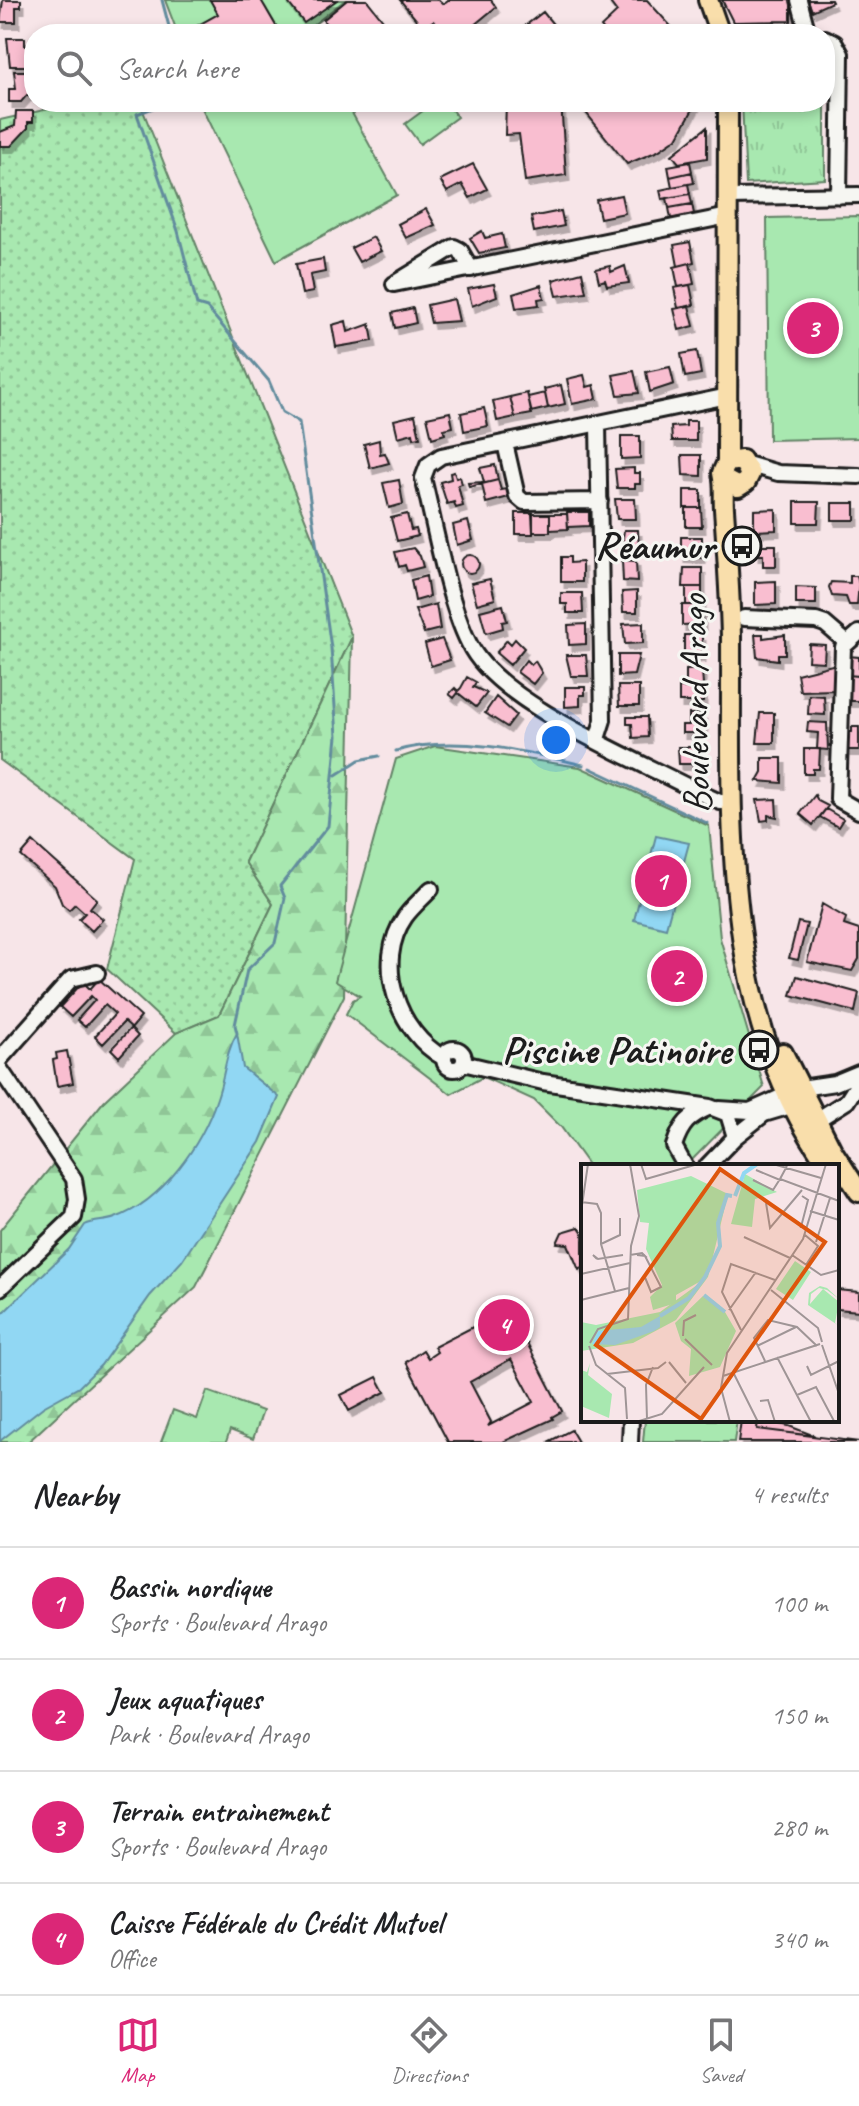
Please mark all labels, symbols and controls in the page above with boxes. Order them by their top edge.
search box [24,24,835,112]
icon: search [52,46,96,90]
text: Search here [116,49,238,87]
pin: 3 [787,298,839,358]
place label: Réaumur [595,521,719,571]
bus stop icon: Réaumur [721,525,763,567]
street label: Boulevard Arago [668,592,722,814]
your location [536,720,576,760]
pin: 1 [635,851,687,911]
pin: 2 [651,946,703,1006]
place label: Piscine Patinoire [502,1025,734,1075]
bus stop icon: Piscine Patinoire [738,1029,780,1071]
inset map [581,1164,839,1422]
pin: 4 [478,1295,530,1355]
text: Nearby [32,1473,118,1516]
text: 4 results [751,1478,827,1511]
text: Bassin nordique [108,1568,271,1606]
text: 1 [52,1587,64,1620]
text: 100 m [771,1587,827,1620]
text: Sports · Boulevard Arago [108,1606,326,1639]
text: Jeux aquatiques [108,1680,262,1718]
text: 2 [52,1699,64,1732]
text: 150 m [771,1699,827,1732]
text: Park · Boulevard Arago [108,1718,309,1751]
text: Terrain entrainement [108,1792,328,1830]
text: 3 [52,1811,64,1844]
text: 280 m [771,1811,827,1844]
text: Sports · Boulevard Arago [108,1830,326,1863]
text: Caisse Fédérale du Crédit Mutuel [108,1904,442,1942]
text: 4 [52,1923,64,1956]
text: 340 m [771,1923,827,1956]
text: Office [108,1942,156,1975]
tab: Map [116,2013,160,2089]
tab: Directions [391,2013,468,2089]
tab: Saved [699,2013,743,2089]

